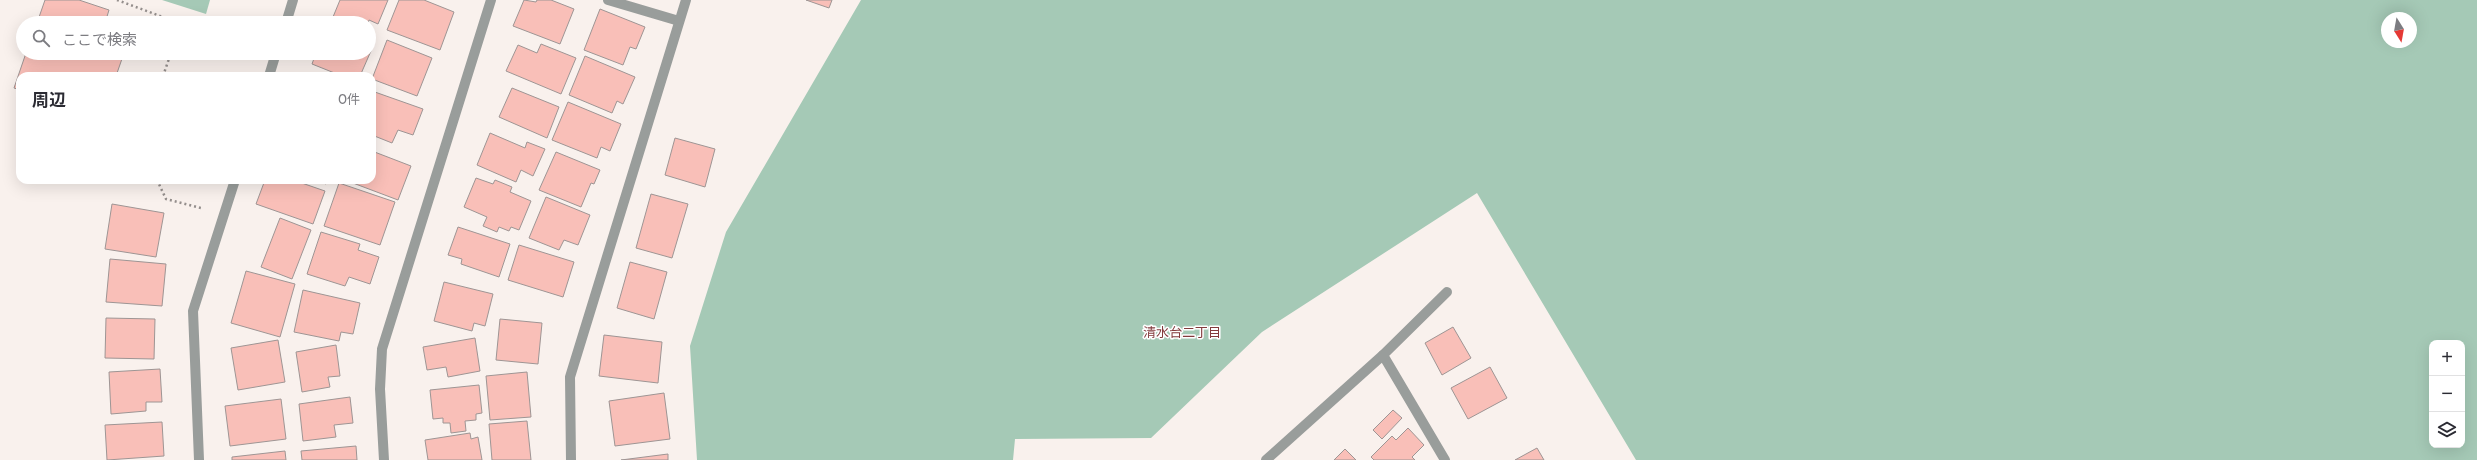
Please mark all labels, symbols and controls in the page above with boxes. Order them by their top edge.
north arrow [2381,12,2417,48]
search box [16,16,376,60]
icon: search [30,27,52,49]
text: ここで検索 [62,31,137,49]
text: 周辺 [32,90,66,110]
text: 0件 [338,91,360,107]
district label: 清水台二丁目 [1143,324,1221,340]
map controls [2429,340,2465,448]
button: + [2429,340,2465,376]
button: − [2429,376,2465,412]
button: layers [2429,412,2465,448]

